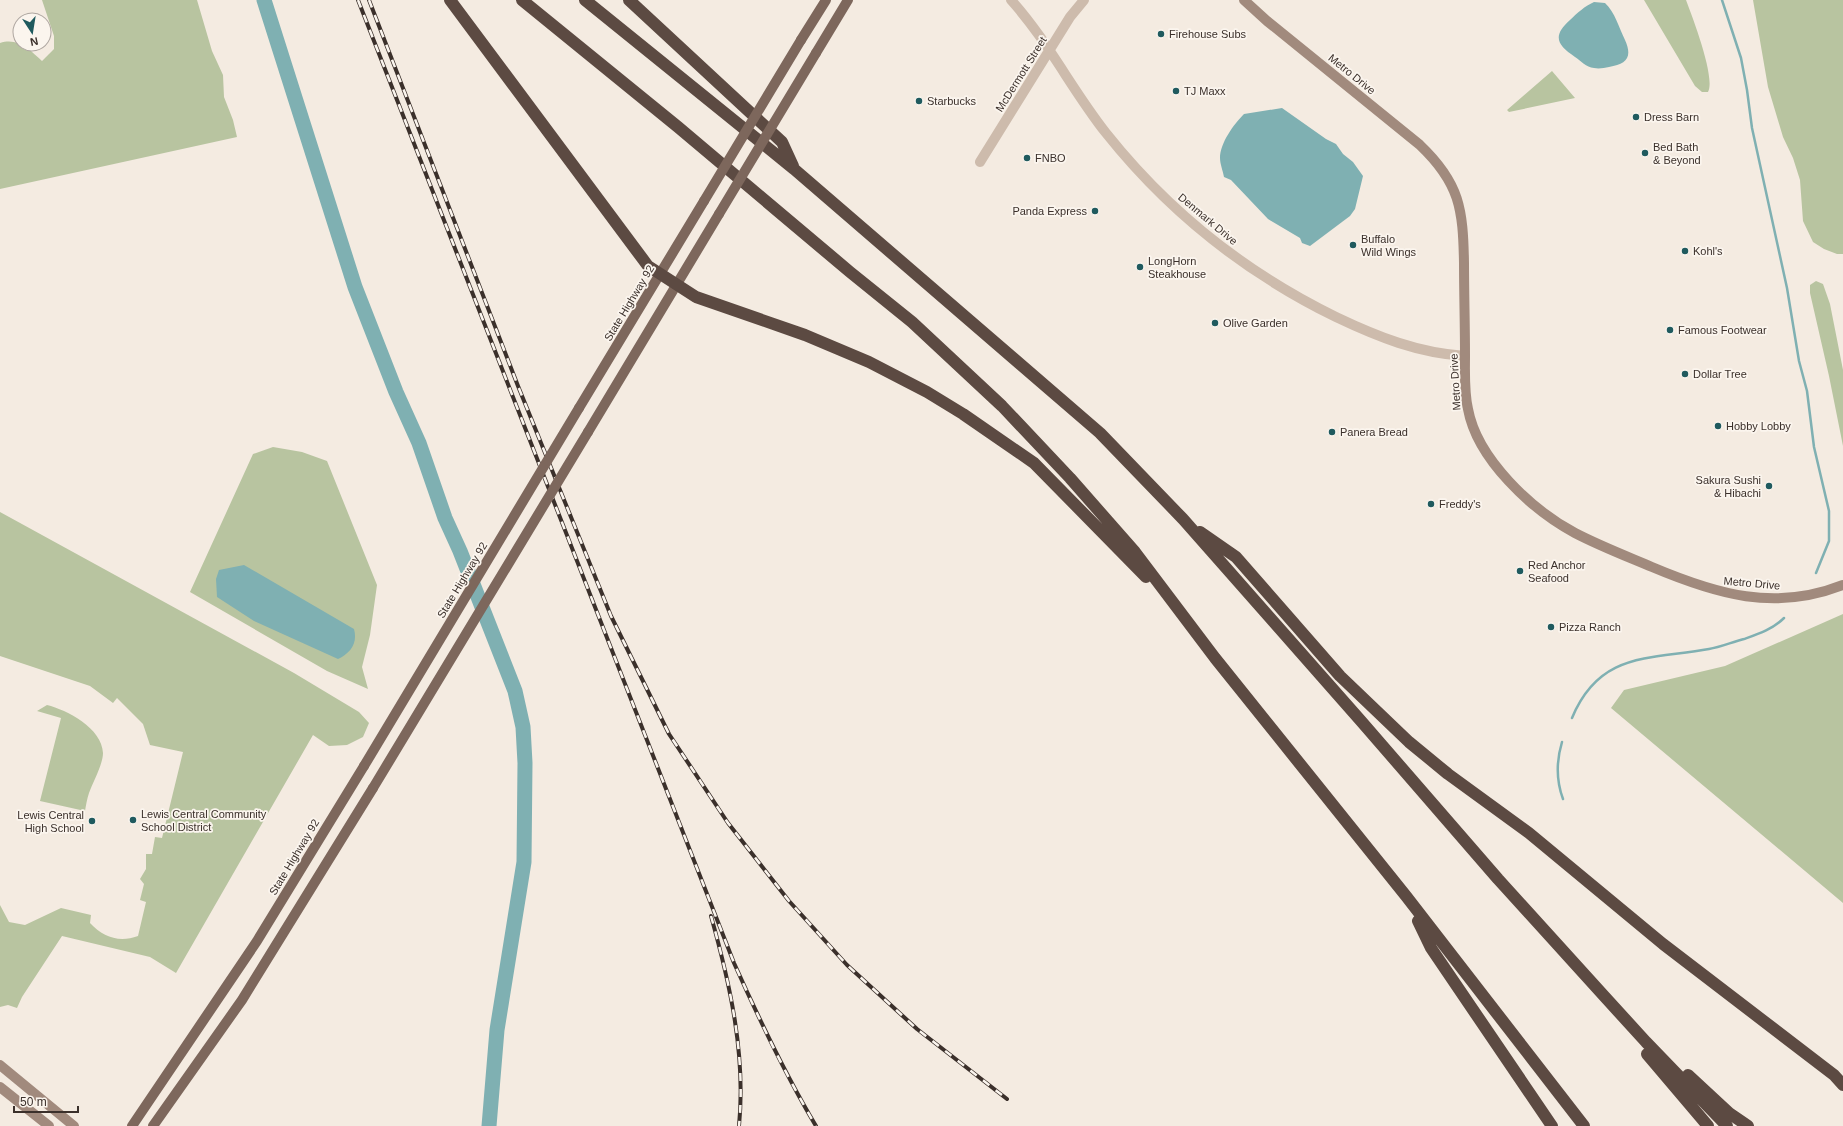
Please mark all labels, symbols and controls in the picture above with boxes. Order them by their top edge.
north arrow [12,12,52,52]
place label: Firehouse Subs [1169,28,1247,40]
marker: Firehouse Subs [1156,29,1166,39]
street label: McDermott Street [993,34,1049,114]
text: N [29,35,39,48]
street label: Metro Drive [1326,51,1378,97]
place label: TJ Maxx [1184,85,1226,97]
marker: TJ Maxx [1171,86,1181,96]
place label: Starbucks [927,95,976,107]
marker: Starbucks [914,96,924,106]
place label: Dress Barn [1644,111,1699,123]
marker: Dress Barn [1631,112,1641,122]
place label: Bed Bath & Beyond [1653,141,1701,166]
marker: Bed Bath & Beyond [1640,148,1650,158]
place label: FNBO [1035,152,1066,164]
marker: FNBO [1022,153,1032,163]
street label: Denmark Drive [1176,191,1240,247]
place label: Panda Express [1012,205,1087,217]
marker: Panda Express [1090,206,1100,216]
place label: Buffalo Wild Wings [1361,233,1417,258]
marker: Buffalo Wild Wings [1348,240,1358,250]
place label: Kohl's [1693,245,1723,257]
marker: Kohl's [1680,246,1690,256]
place label: LongHorn Steakhouse [1148,255,1206,280]
marker: LongHorn Steakhouse [1135,262,1145,272]
street label: State Highway 92 [602,263,656,343]
place label: Olive Garden [1223,317,1288,329]
marker: Olive Garden [1210,318,1220,328]
place label: Famous Footwear [1678,324,1767,336]
marker: Famous Footwear [1665,325,1675,335]
street label: Metro Drive [1448,353,1462,411]
place label: Dollar Tree [1693,368,1747,380]
marker: Dollar Tree [1680,369,1690,379]
place label: Hobby Lobby [1726,420,1791,432]
marker: Hobby Lobby [1713,421,1723,431]
place label: Panera Bread [1340,426,1408,438]
marker: Panera Bread [1327,427,1337,437]
place label: Sakura Sushi & Hibachi [1696,474,1761,499]
marker: Sakura Sushi & Hibachi [1764,481,1774,491]
place label: Freddy's [1439,498,1481,510]
marker: Freddy's [1426,499,1436,509]
street label: State Highway 92 [435,540,489,620]
place label: Red Anchor Seafood [1528,559,1586,584]
marker: Red Anchor Seafood [1515,566,1525,576]
street label: Metro Drive [1723,575,1781,591]
place label: Pizza Ranch [1559,621,1621,633]
marker: Pizza Ranch [1546,622,1556,632]
place label: Lewis Central Community School District [141,808,267,833]
place label: Lewis Central High School [17,809,84,834]
marker: Lewis Central Community School District [128,815,138,825]
marker: Lewis Central High School [87,816,97,826]
street label: State Highway 92 [267,817,321,897]
scale bar [14,1088,78,1114]
text: 50 m [20,1095,47,1109]

